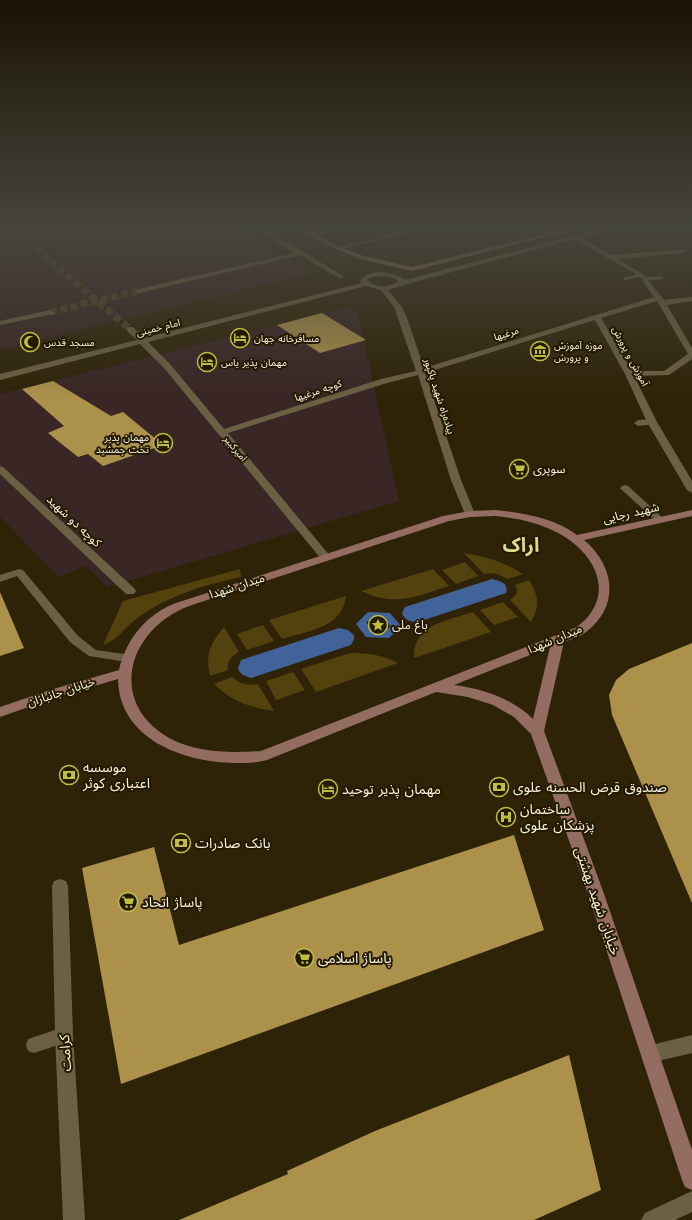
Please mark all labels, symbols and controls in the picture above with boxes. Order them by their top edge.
street label: امام خمینی [135,317,182,341]
street label: مرغیها [492,324,520,343]
street label: آموزش و پرورش [609,325,651,389]
hotel icon: مسافرخانه جهان [229,327,251,349]
mosque icon: مسجد قدس [19,331,41,353]
place label: مسافرخانه جهان [254,333,319,345]
place label: مسجد قدس [44,337,95,348]
museum icon: موزه آموزش و پرورش [529,340,551,362]
place label: موزه آموزش و پرورش [554,340,602,364]
hotel icon: مهمان پذیر یاس [196,351,218,373]
street label: پیاده‌راه شهید پاکپور [421,356,457,436]
place label: مهمان پذیر یاس [221,357,287,369]
street label: کوچه مرغیها [293,377,344,404]
place label: مهمان پذیر تخت جمشید [96,432,149,455]
hotel icon: مهمان پذیر تخت جمشید [152,432,174,454]
street label: امیرکبیر [220,432,250,464]
supermarket icon: سوپری [508,458,530,480]
place label: سوپری [533,462,566,477]
street label: کوچه دو شهید [43,492,105,551]
street label: شهید رجایی [601,500,661,526]
district label: اراک [503,533,539,557]
street label: میدان شهدا [208,571,266,602]
place icon: باغ ملی [367,614,389,636]
place label: باغ ملی [392,618,428,634]
street label: میدان شهدا [526,621,584,657]
street label: خیابان جانبازان [25,674,97,710]
place label: موسسه اعتباری کوثر [82,759,150,792]
bank icon: موسسه اعتباری کوثر [58,764,80,786]
bank icon: صندوق قرض الحسنه علوی [488,776,510,798]
hotel icon: مهمان پذیر توحید [317,778,339,800]
place label: صندوق قرض الحسنه علوی [513,779,667,796]
place label: مهمان پذیر توحید [342,781,441,799]
place label: ساختمان پزشکان علوی [520,801,594,835]
hospital icon: ساختمان پزشکان علوی [495,806,517,828]
bank icon: بانک صادرات [170,832,192,854]
place label: بانک صادرات [195,835,271,852]
street label: خیابان شهید بهشتی [571,845,624,958]
supermarket icon: پاساژ اتحاد [117,891,139,913]
place label: پاساژ اتحاد [142,894,202,912]
supermarket icon: پاساژ اسلامی [293,947,315,969]
place label: پاساژ اسلامی [318,950,392,968]
street label: کرامت [56,1034,75,1072]

